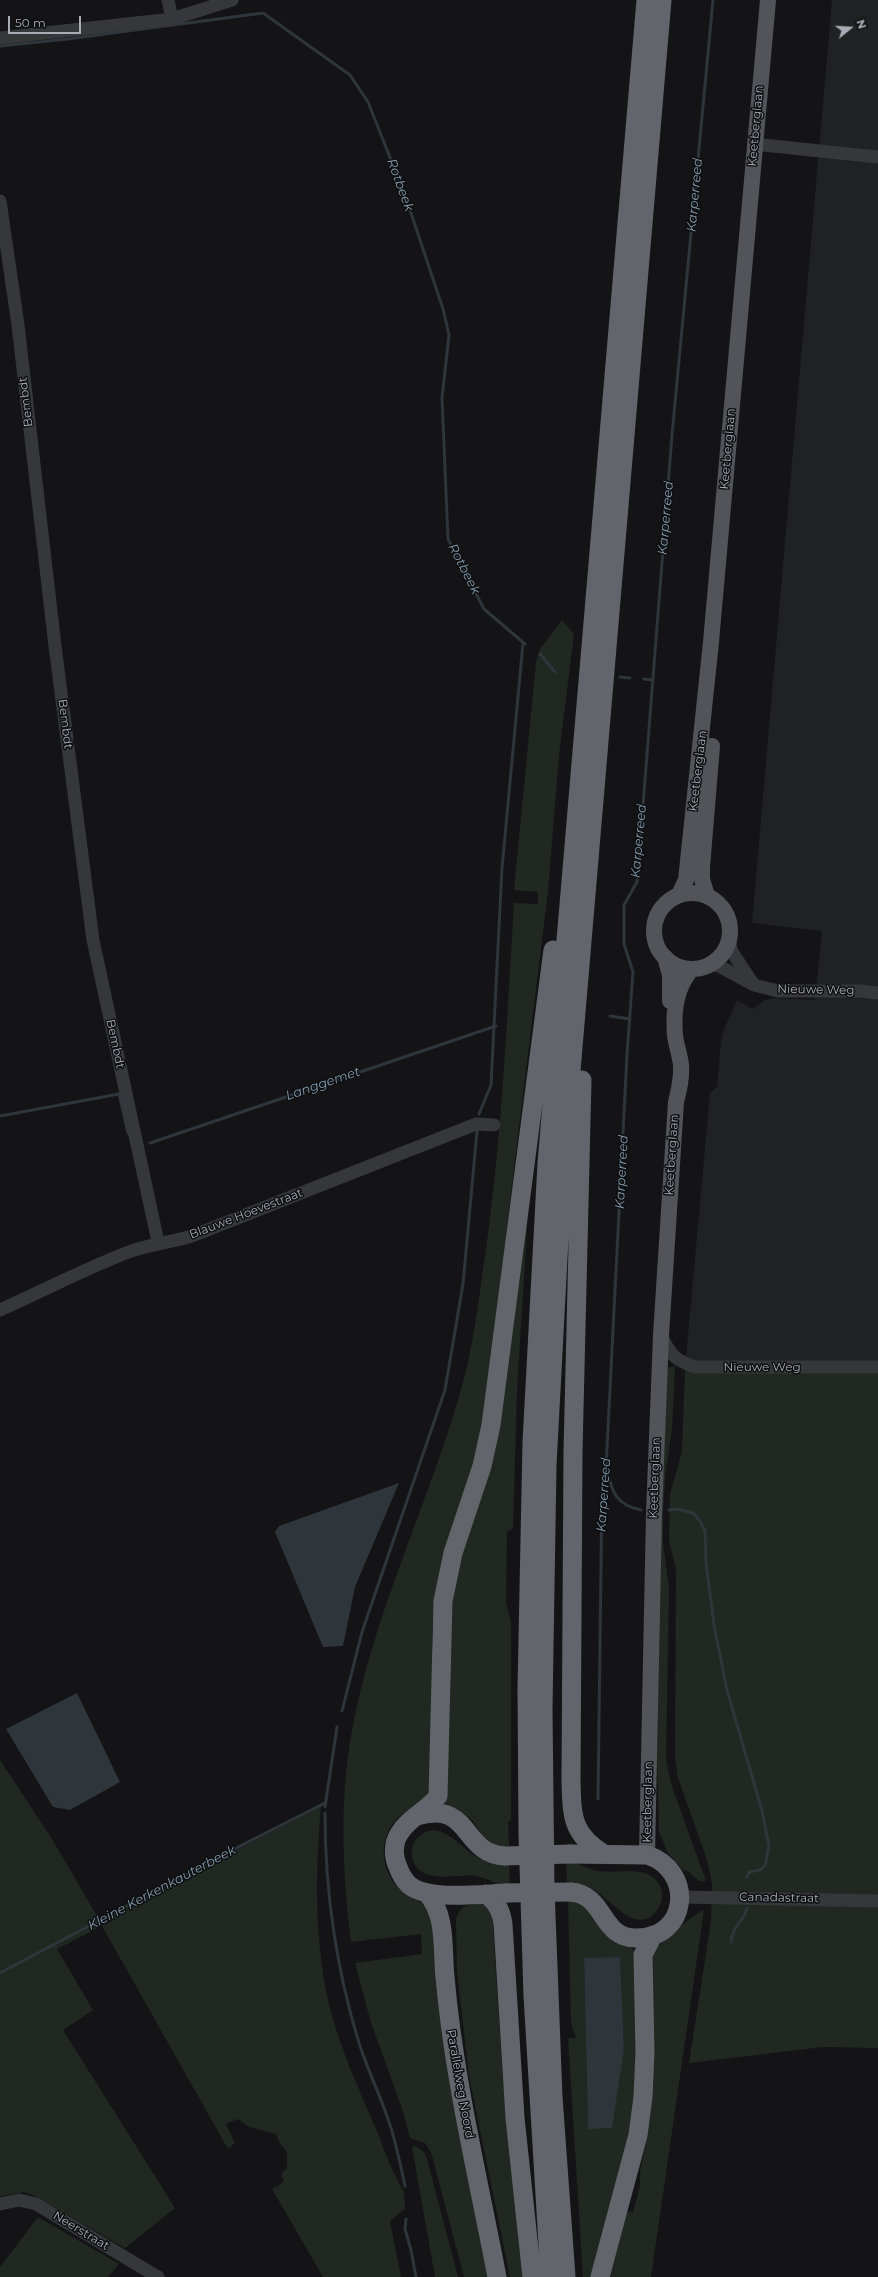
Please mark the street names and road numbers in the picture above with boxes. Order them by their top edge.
street label: Keetberglaan [745,85,767,167]
street label: Bembdt [16,376,36,428]
street label: Keetberglaan [717,408,739,490]
street label: Bembdt [55,698,75,750]
street label: Keetberglaan [686,730,710,812]
street label: Nieuwe Weg [777,982,855,998]
street label: Bembdt [103,1018,127,1070]
street label: Keetberglaan [662,1114,682,1196]
street label: Blauwe Hoevestraat [187,1186,305,1242]
street label: Nieuwe Weg [723,1360,801,1374]
street label: Keetberglaan [646,1437,664,1519]
street label: Keetberglaan [640,1761,656,1843]
street label: Canadastraat [739,1890,819,1906]
street label: Parallelweg Noord [443,2028,477,2140]
street label: Neerstraat [50,2209,112,2253]

